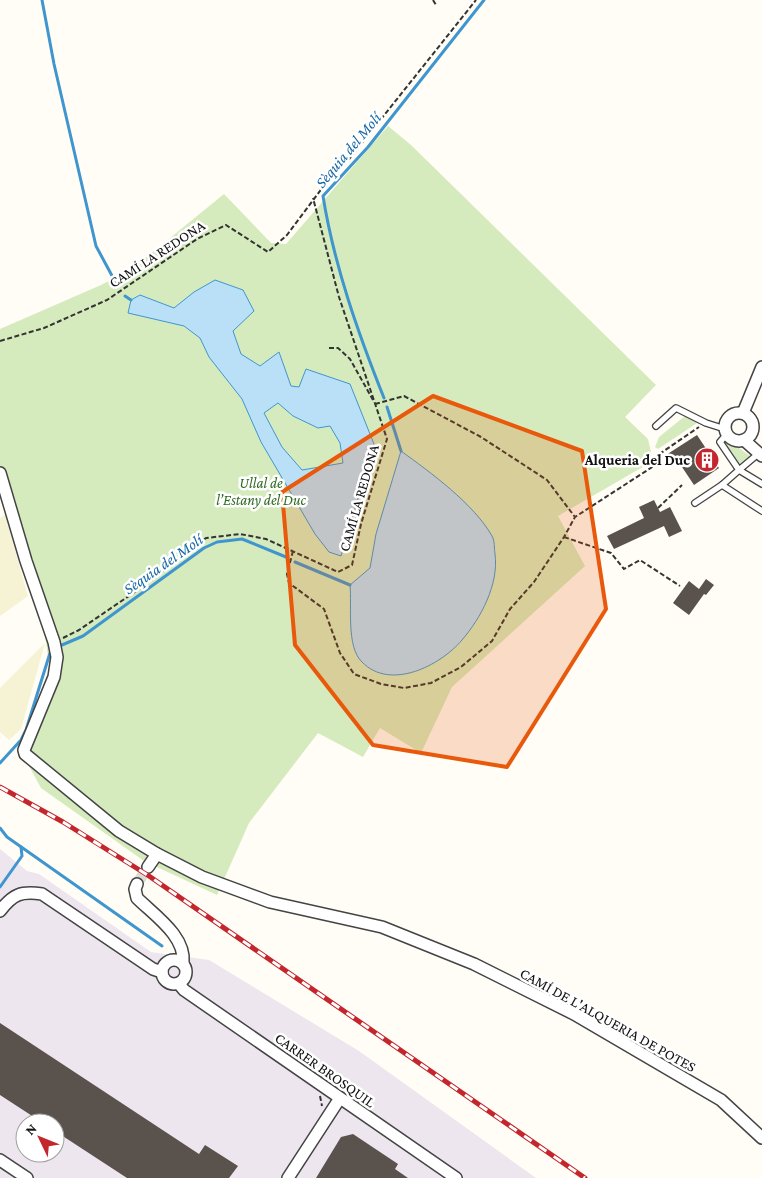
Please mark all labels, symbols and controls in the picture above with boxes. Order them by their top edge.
water label: Sèquia del Molí [312,108,386,192]
street label: CAMÍ LA REDONA [106,217,208,291]
street label: CAMÍ LA REDONA [336,442,382,553]
building icon: Alqueria del Duc [694,447,720,473]
place label: Alqueria del Duc [584,452,690,468]
park label: Ullal de l’Estany del Duc [216,475,307,509]
water label: Sèquia del Molí [120,530,208,598]
street label: CAMÍ DE L'ALQUERIA DE POTES [517,965,699,1075]
street label: CARRER BROSQUIL [272,1030,378,1111]
north arrow [15,1113,65,1163]
text: N [21,1120,40,1138]

